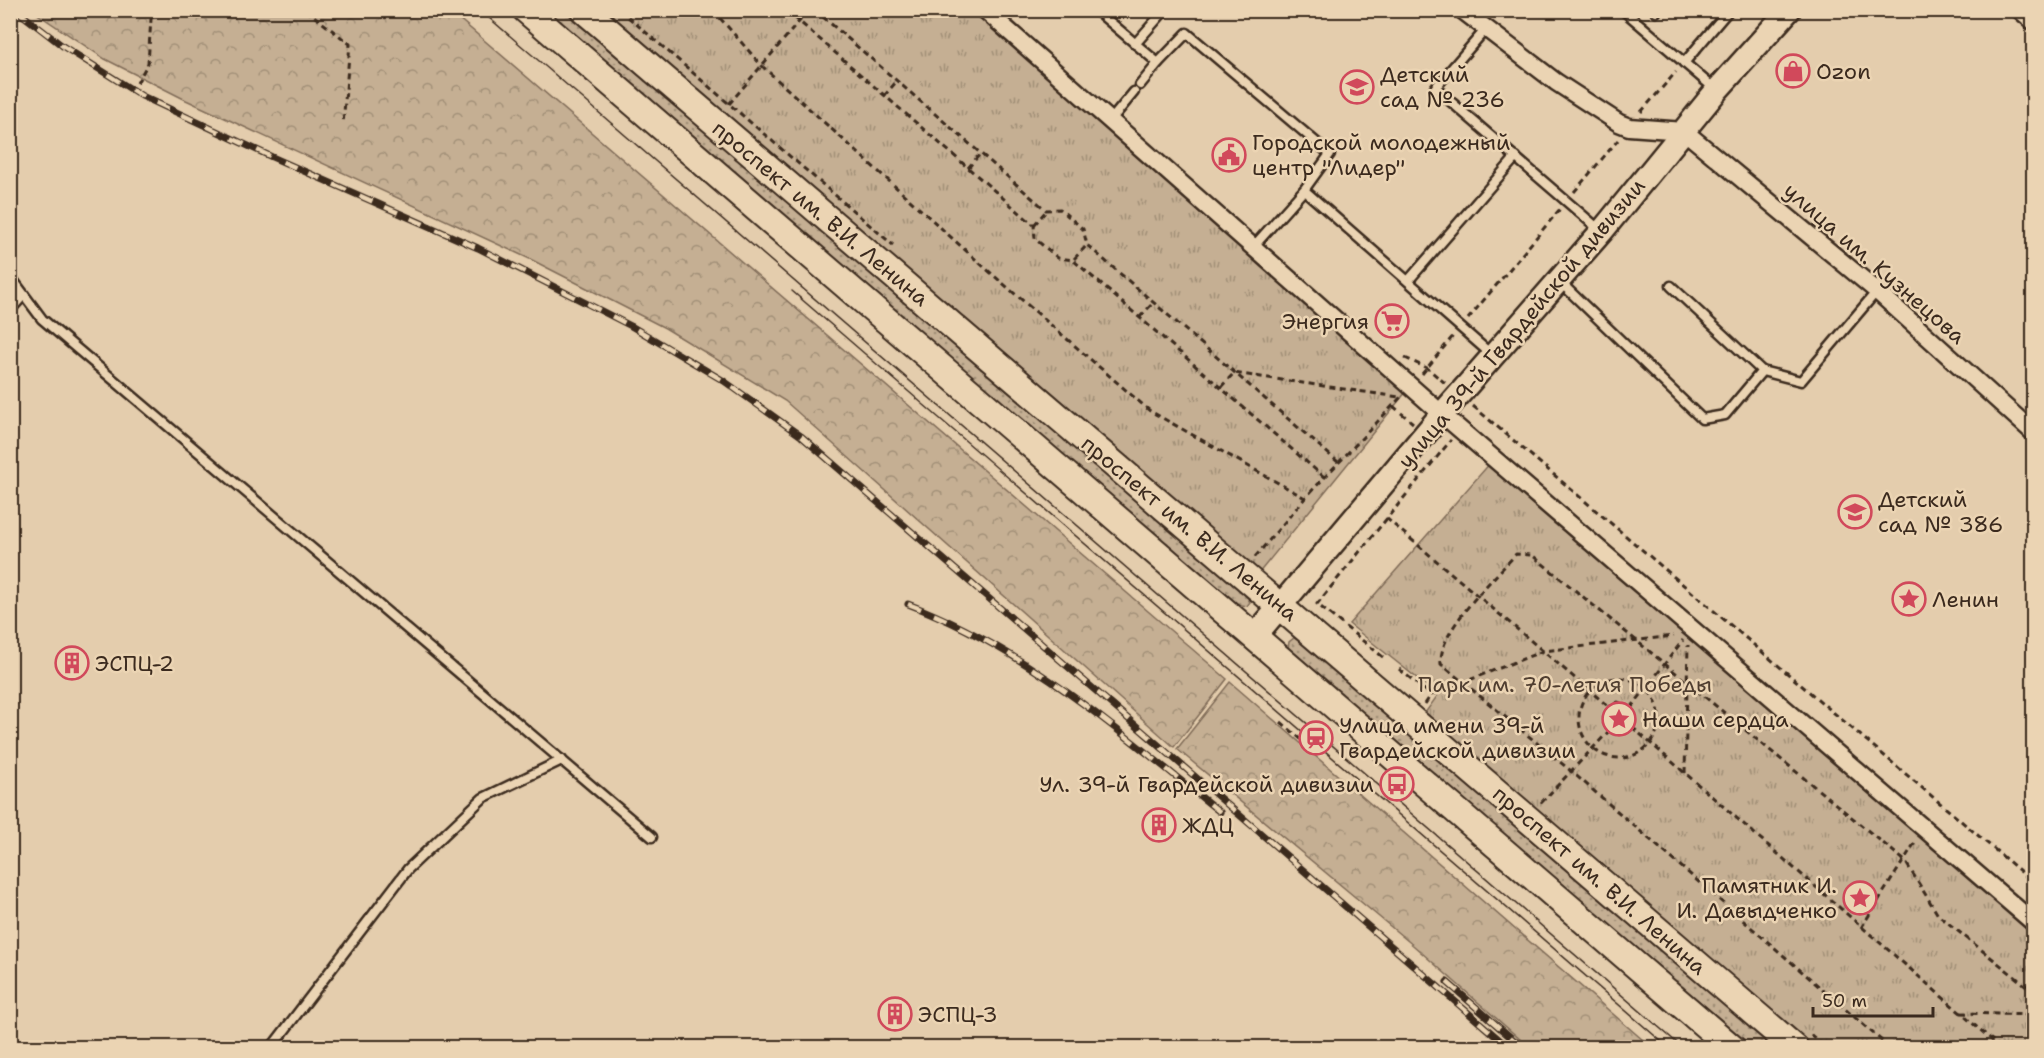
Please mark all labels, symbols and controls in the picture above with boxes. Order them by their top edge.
shop icon: Ozon [1775,53,1811,89]
place label: Ozon [1816,57,1871,86]
place label: Детский сад № 236 [1380,60,1505,114]
school or university icon: Детский сад № 236 [1339,69,1375,105]
street label: проспект им. В.И. Ленина [706,114,935,313]
place label: Городской молодежный центр "Лидер" [1252,128,1510,182]
public building icon: Городской молодежный центр "Лидер" [1211,137,1247,173]
street label: улица 39-й Гвардейской дивизии [1391,172,1652,475]
street label: улица им. Кузнецова [1777,176,1972,351]
supermarket icon: Энергия [1374,303,1410,339]
place label: Энергия [1282,307,1369,336]
street label: проспект им. В.И. Ленина [1075,429,1304,628]
place label: Детский сад № 386 [1878,485,2003,539]
school or university icon: Детский сад № 386 [1837,494,1873,530]
place icon: Ленин [1891,581,1927,617]
place label: Ленин [1932,585,1999,614]
building icon: ЭСПЦ-2 [54,645,90,681]
place label: ЭСПЦ-2 [95,649,174,678]
park label: Парк им. 70-летия Победы [1418,670,1712,699]
place icon: Наши сердца [1601,701,1637,737]
place label: Наши сердца [1642,705,1789,734]
place label: Улица имени 39-й Гвардейской дивизии [1339,711,1576,765]
station icon: Улица имени 39-й Гвардейской дивизии [1298,720,1334,756]
bus stop icon: Ул. 39-й Гвардейской дивизии [1379,766,1415,802]
place label: Ул. 39-й Гвардейской дивизии [1039,770,1374,799]
street label: проспект им. В.И. Ленина [1487,779,1713,982]
building icon: ЖДЦ [1141,807,1177,843]
place label: ЖДЦ [1182,811,1234,840]
place label: Памятник И. И. Давыдченко [1677,871,1837,925]
place icon: Памятник И. И. Давыдченко [1842,880,1878,916]
scale bar [1813,980,1933,1018]
text: 50 m [1822,989,1867,1013]
building icon: ЭСПЦ-3 [877,996,913,1032]
place label: ЭСПЦ-3 [918,1000,998,1029]

